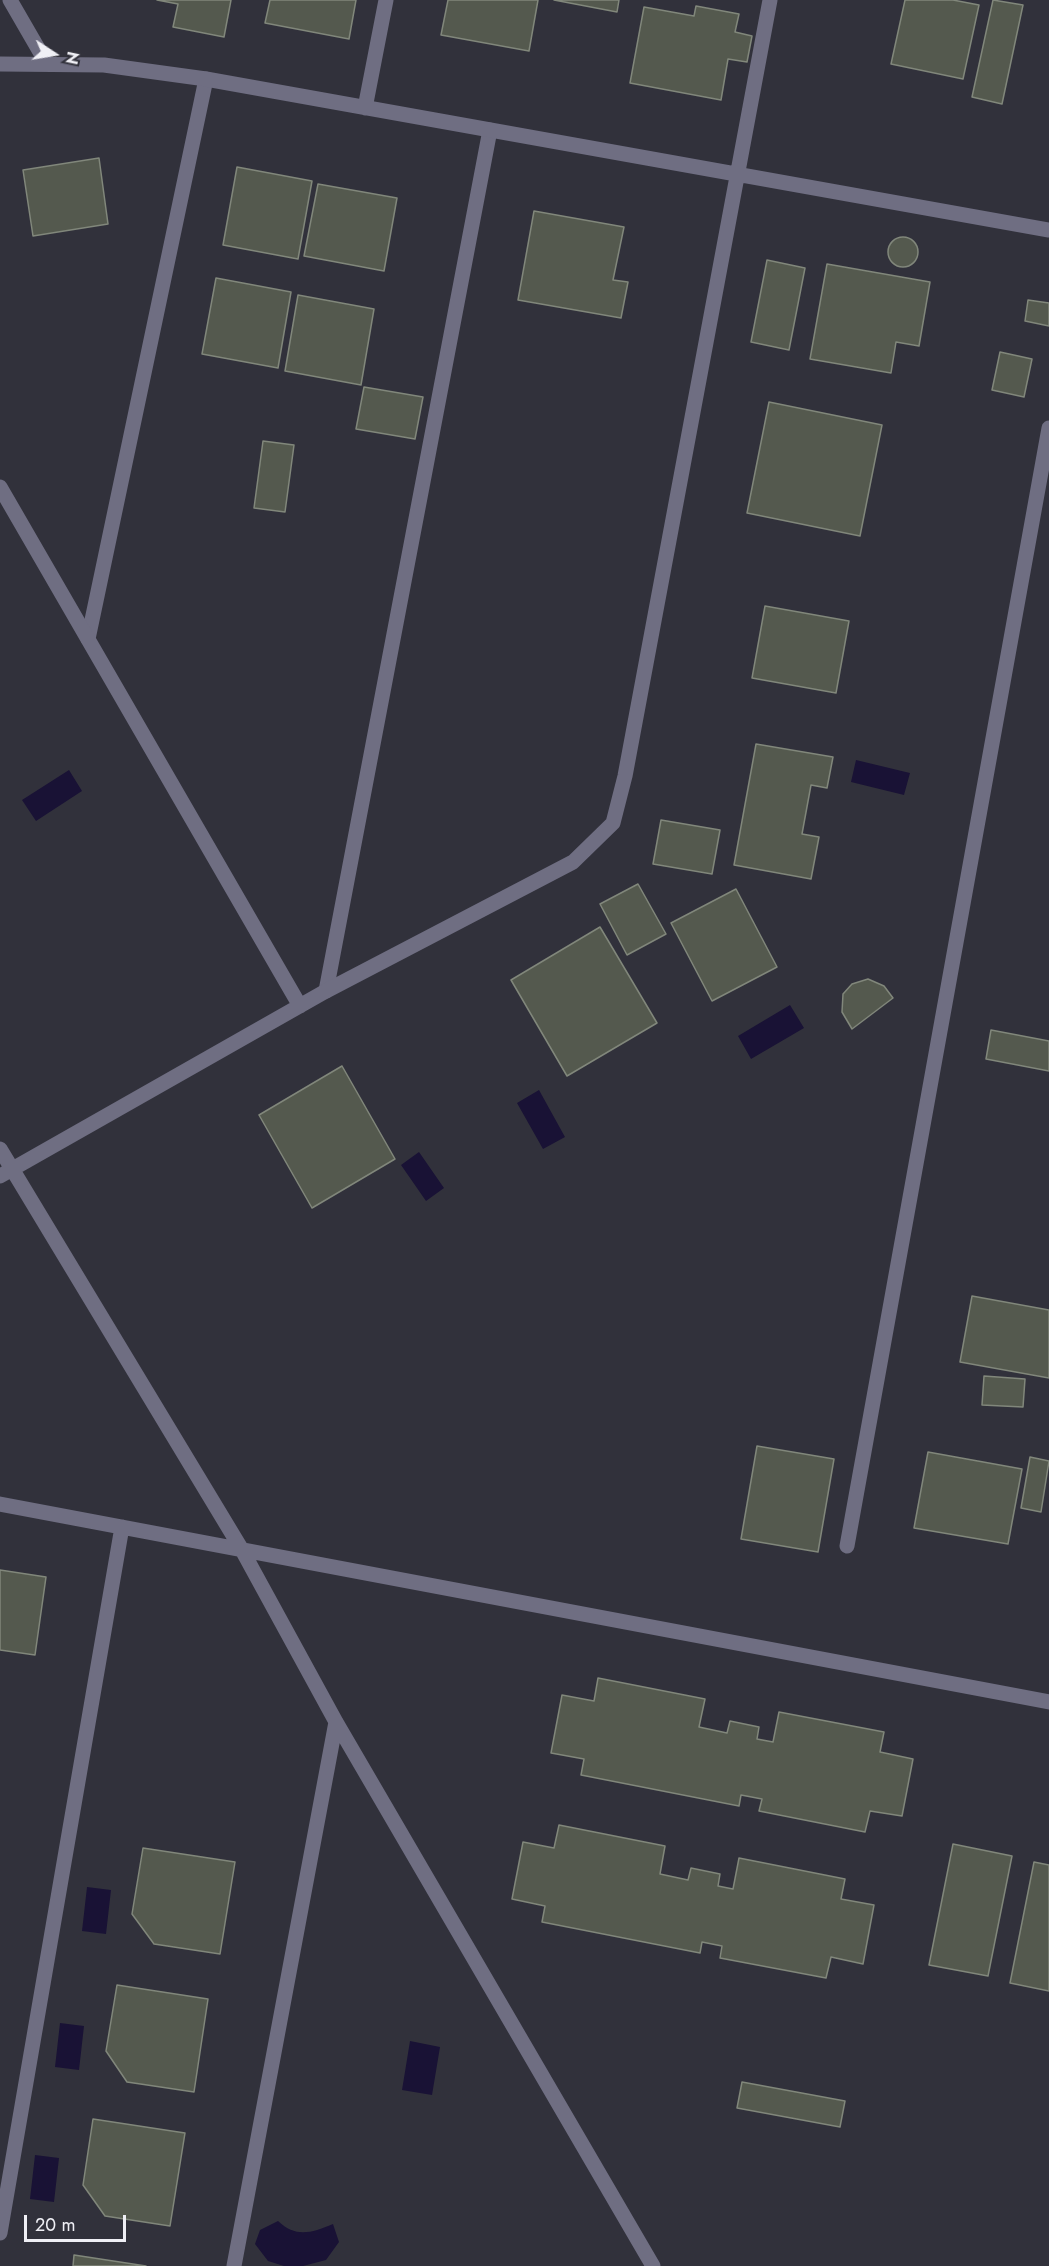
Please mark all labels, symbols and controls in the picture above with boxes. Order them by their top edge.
north arrow [24,24,84,84]
text: N [60,49,85,66]
scale bar [27,2203,129,2241]
text: 20 m [35,2212,75,2238]

